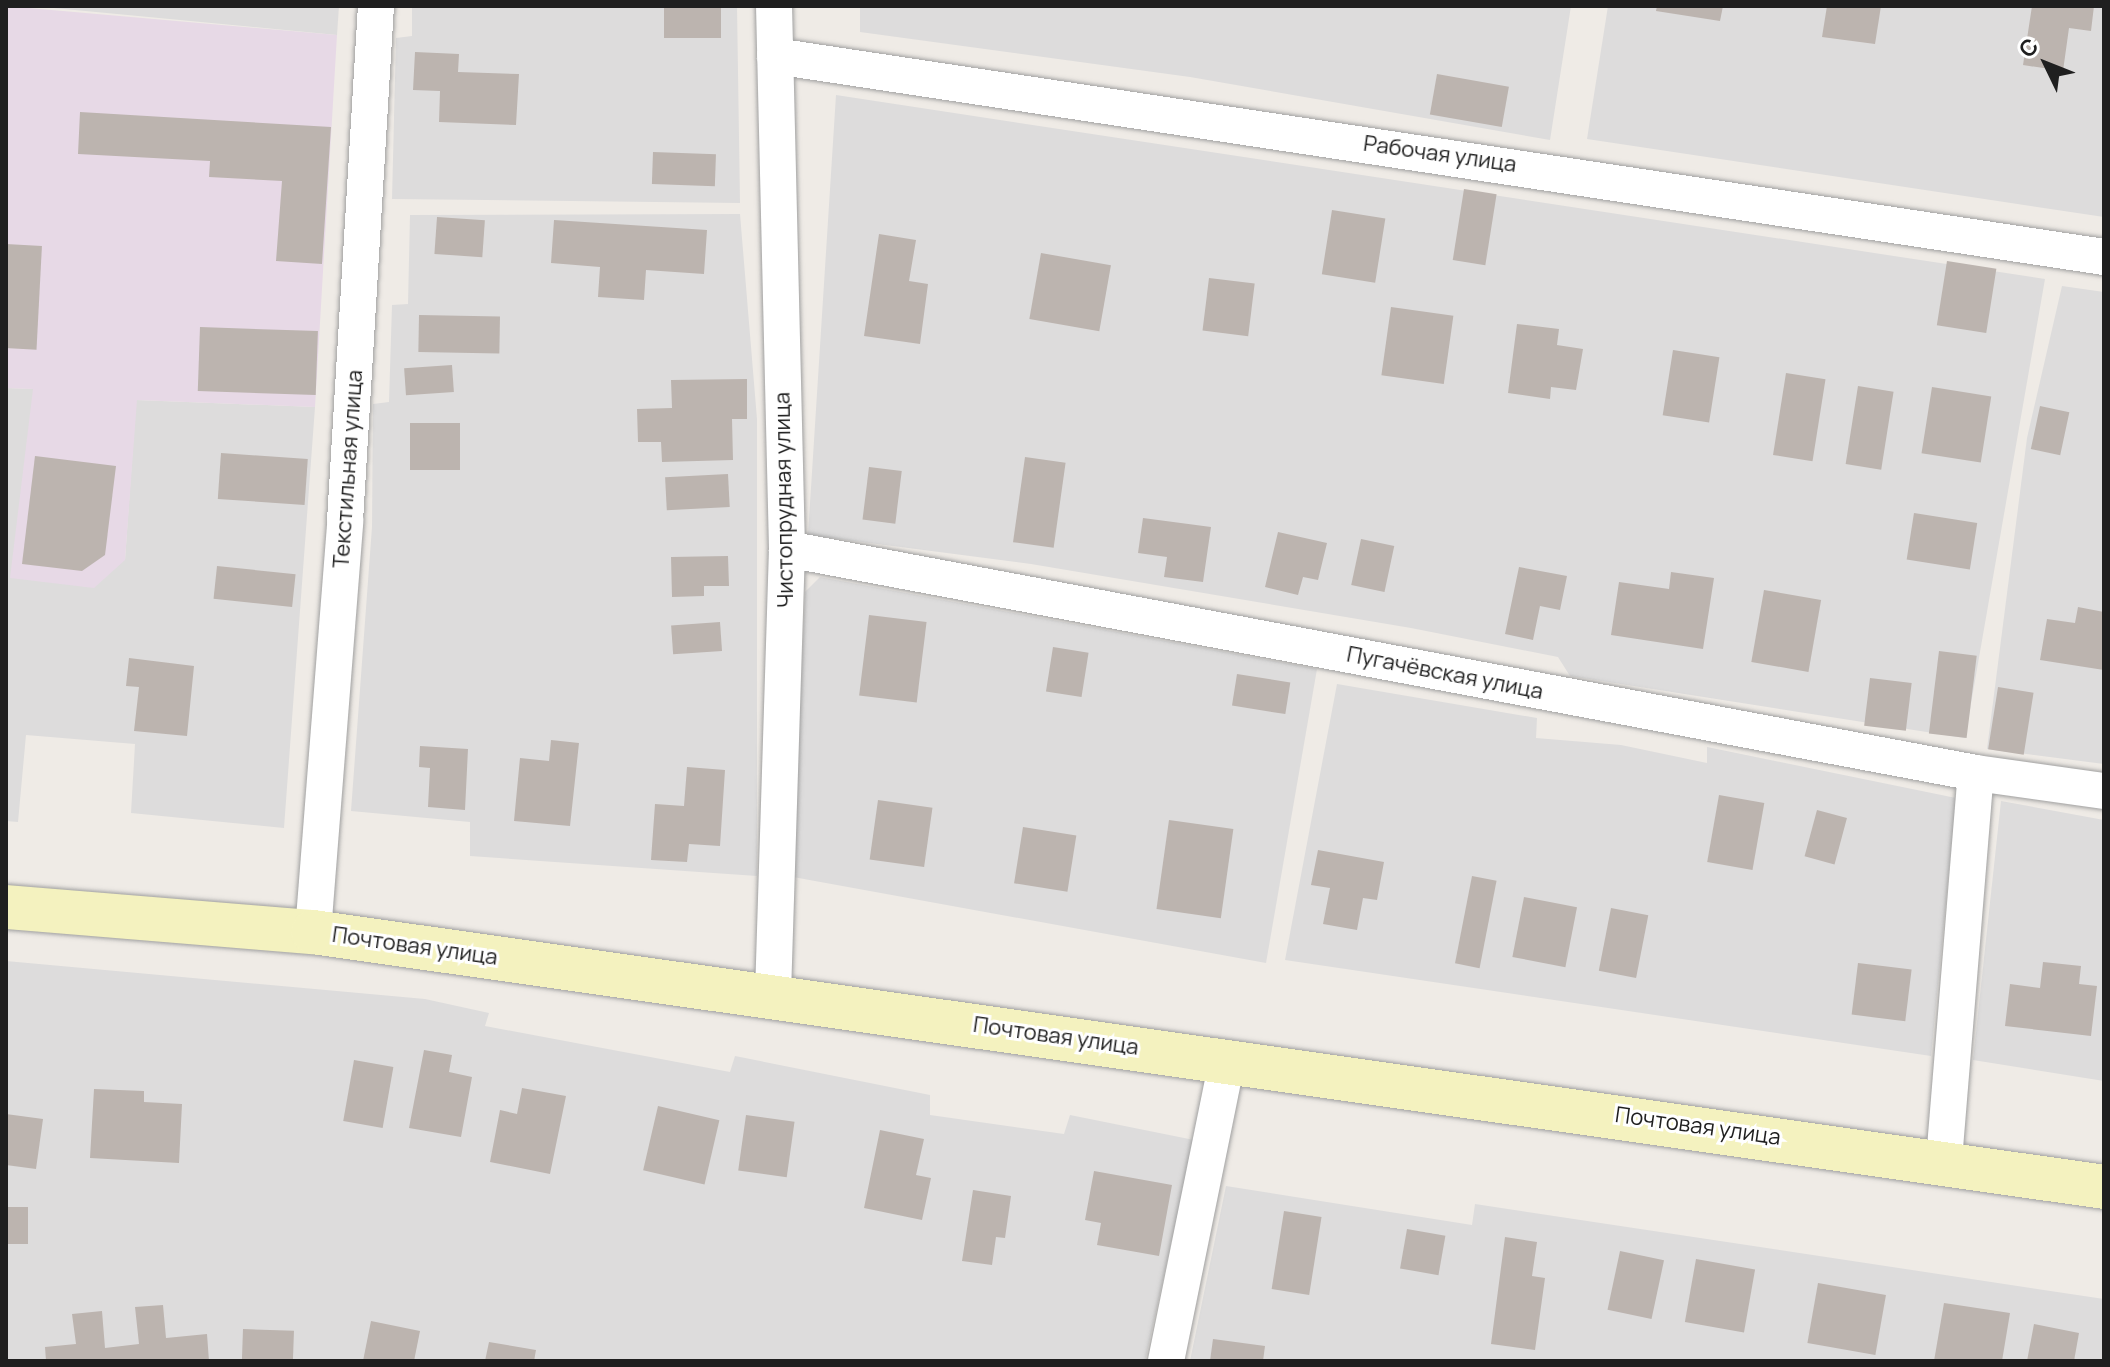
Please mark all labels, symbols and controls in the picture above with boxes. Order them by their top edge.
north arrow [2006,24,2086,104]
text: С [2012,31,2045,64]
street label: Рабочая улица [1362,130,1518,178]
street label: Текстильная улица [328,369,368,569]
street label: Чистопрудная улица [769,392,799,608]
street label: Пугачёвская улица [1345,641,1545,705]
street label: Почтовая улица [331,921,499,971]
street label: Почтовая улица [972,1011,1140,1061]
street label: Почтовая улица [1614,1101,1782,1151]

